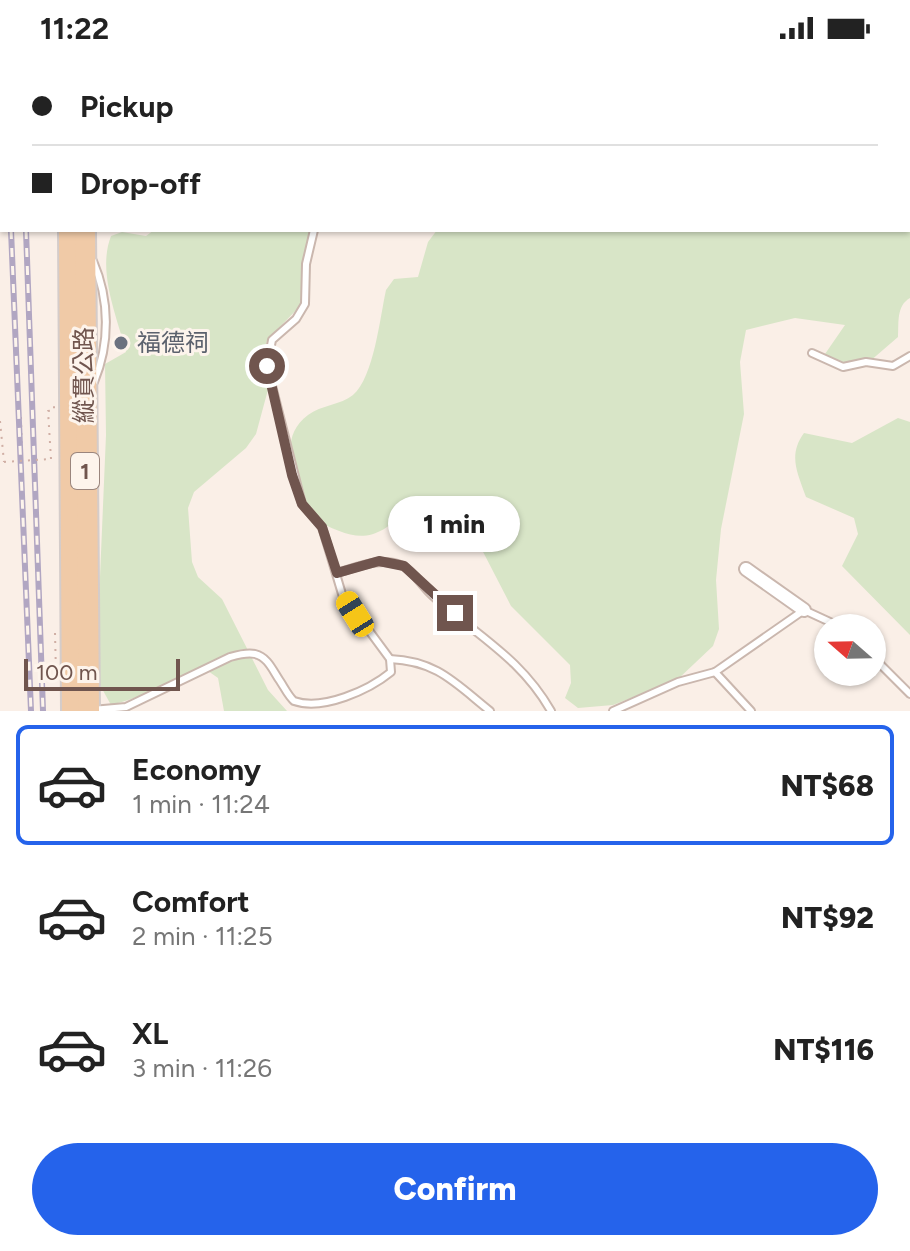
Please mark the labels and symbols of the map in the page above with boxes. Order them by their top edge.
street label: 縱貫公路 [69,327,98,423]
place label: 福德祠 [137,328,209,357]
marker: 福德祠 [112,334,130,352]
route start [249,348,285,384]
road number: 1 [71,453,99,489]
callout: 1 min [389,497,521,553]
car [332,587,378,641]
route end [437,595,473,631]
north arrow [814,614,886,686]
scale bar [24,655,180,691]

